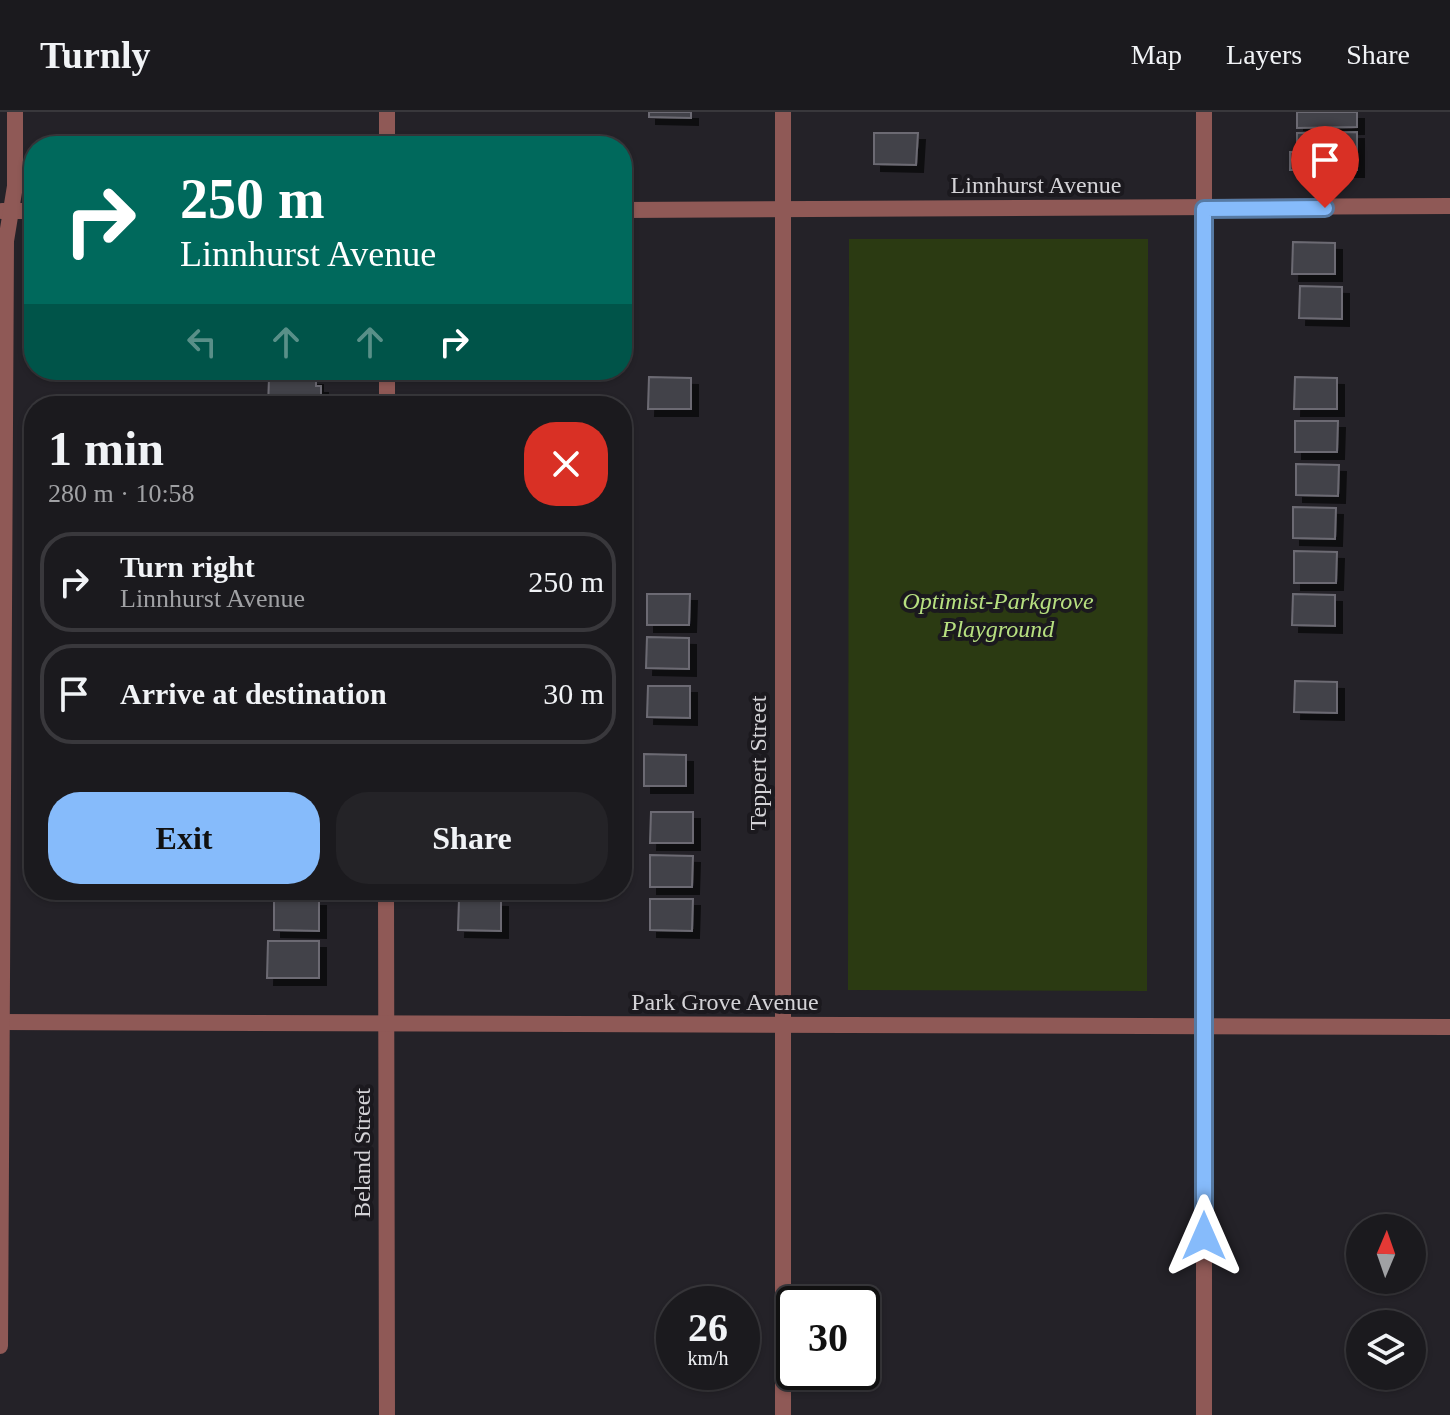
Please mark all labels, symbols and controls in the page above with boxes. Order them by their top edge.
text: Turnly [40,34,151,76]
text: Map [1131,39,1182,70]
text: Layers [1226,39,1302,70]
text: Share [1346,39,1410,70]
pin [1291,126,1359,208]
icon: arrive [1303,138,1347,182]
icon: right [48,168,152,272]
text: 250 m [180,168,325,230]
street label: Linnhurst Avenue [951,172,1121,198]
text: Linnhurst Avenue [180,234,436,274]
icon: left [180,320,224,364]
icon: ahead [264,320,308,364]
icon: ahead [348,320,392,364]
icon: right [432,320,476,364]
text: 1 min [48,422,164,475]
button: close [524,422,608,506]
text: 280 m · 10:58 [48,479,195,508]
text: Turn right [120,550,255,583]
icon: right [52,560,96,604]
text: 250 m [528,565,604,598]
text: Linnhurst Avenue [120,584,305,613]
park label: Optimist-Parkgrove Playground [902,588,1094,642]
icon: arrive [52,672,96,716]
text: Arrive at destination [120,677,387,710]
text: 30 m [543,677,604,710]
street label: Teppert Street [745,695,771,830]
button: Exit [48,792,320,884]
button: Share [336,792,608,884]
street label: Park Grove Avenue [631,989,819,1015]
street label: Beland Street [349,1088,375,1218]
position arrow [1162,1194,1246,1278]
north arrow [1346,1214,1426,1294]
map controls [1346,1214,1426,1390]
speed limit sign: 30 [776,1286,880,1390]
text: 26 [688,1305,728,1350]
button: layers [1346,1310,1426,1390]
text: km/h [687,1347,729,1369]

